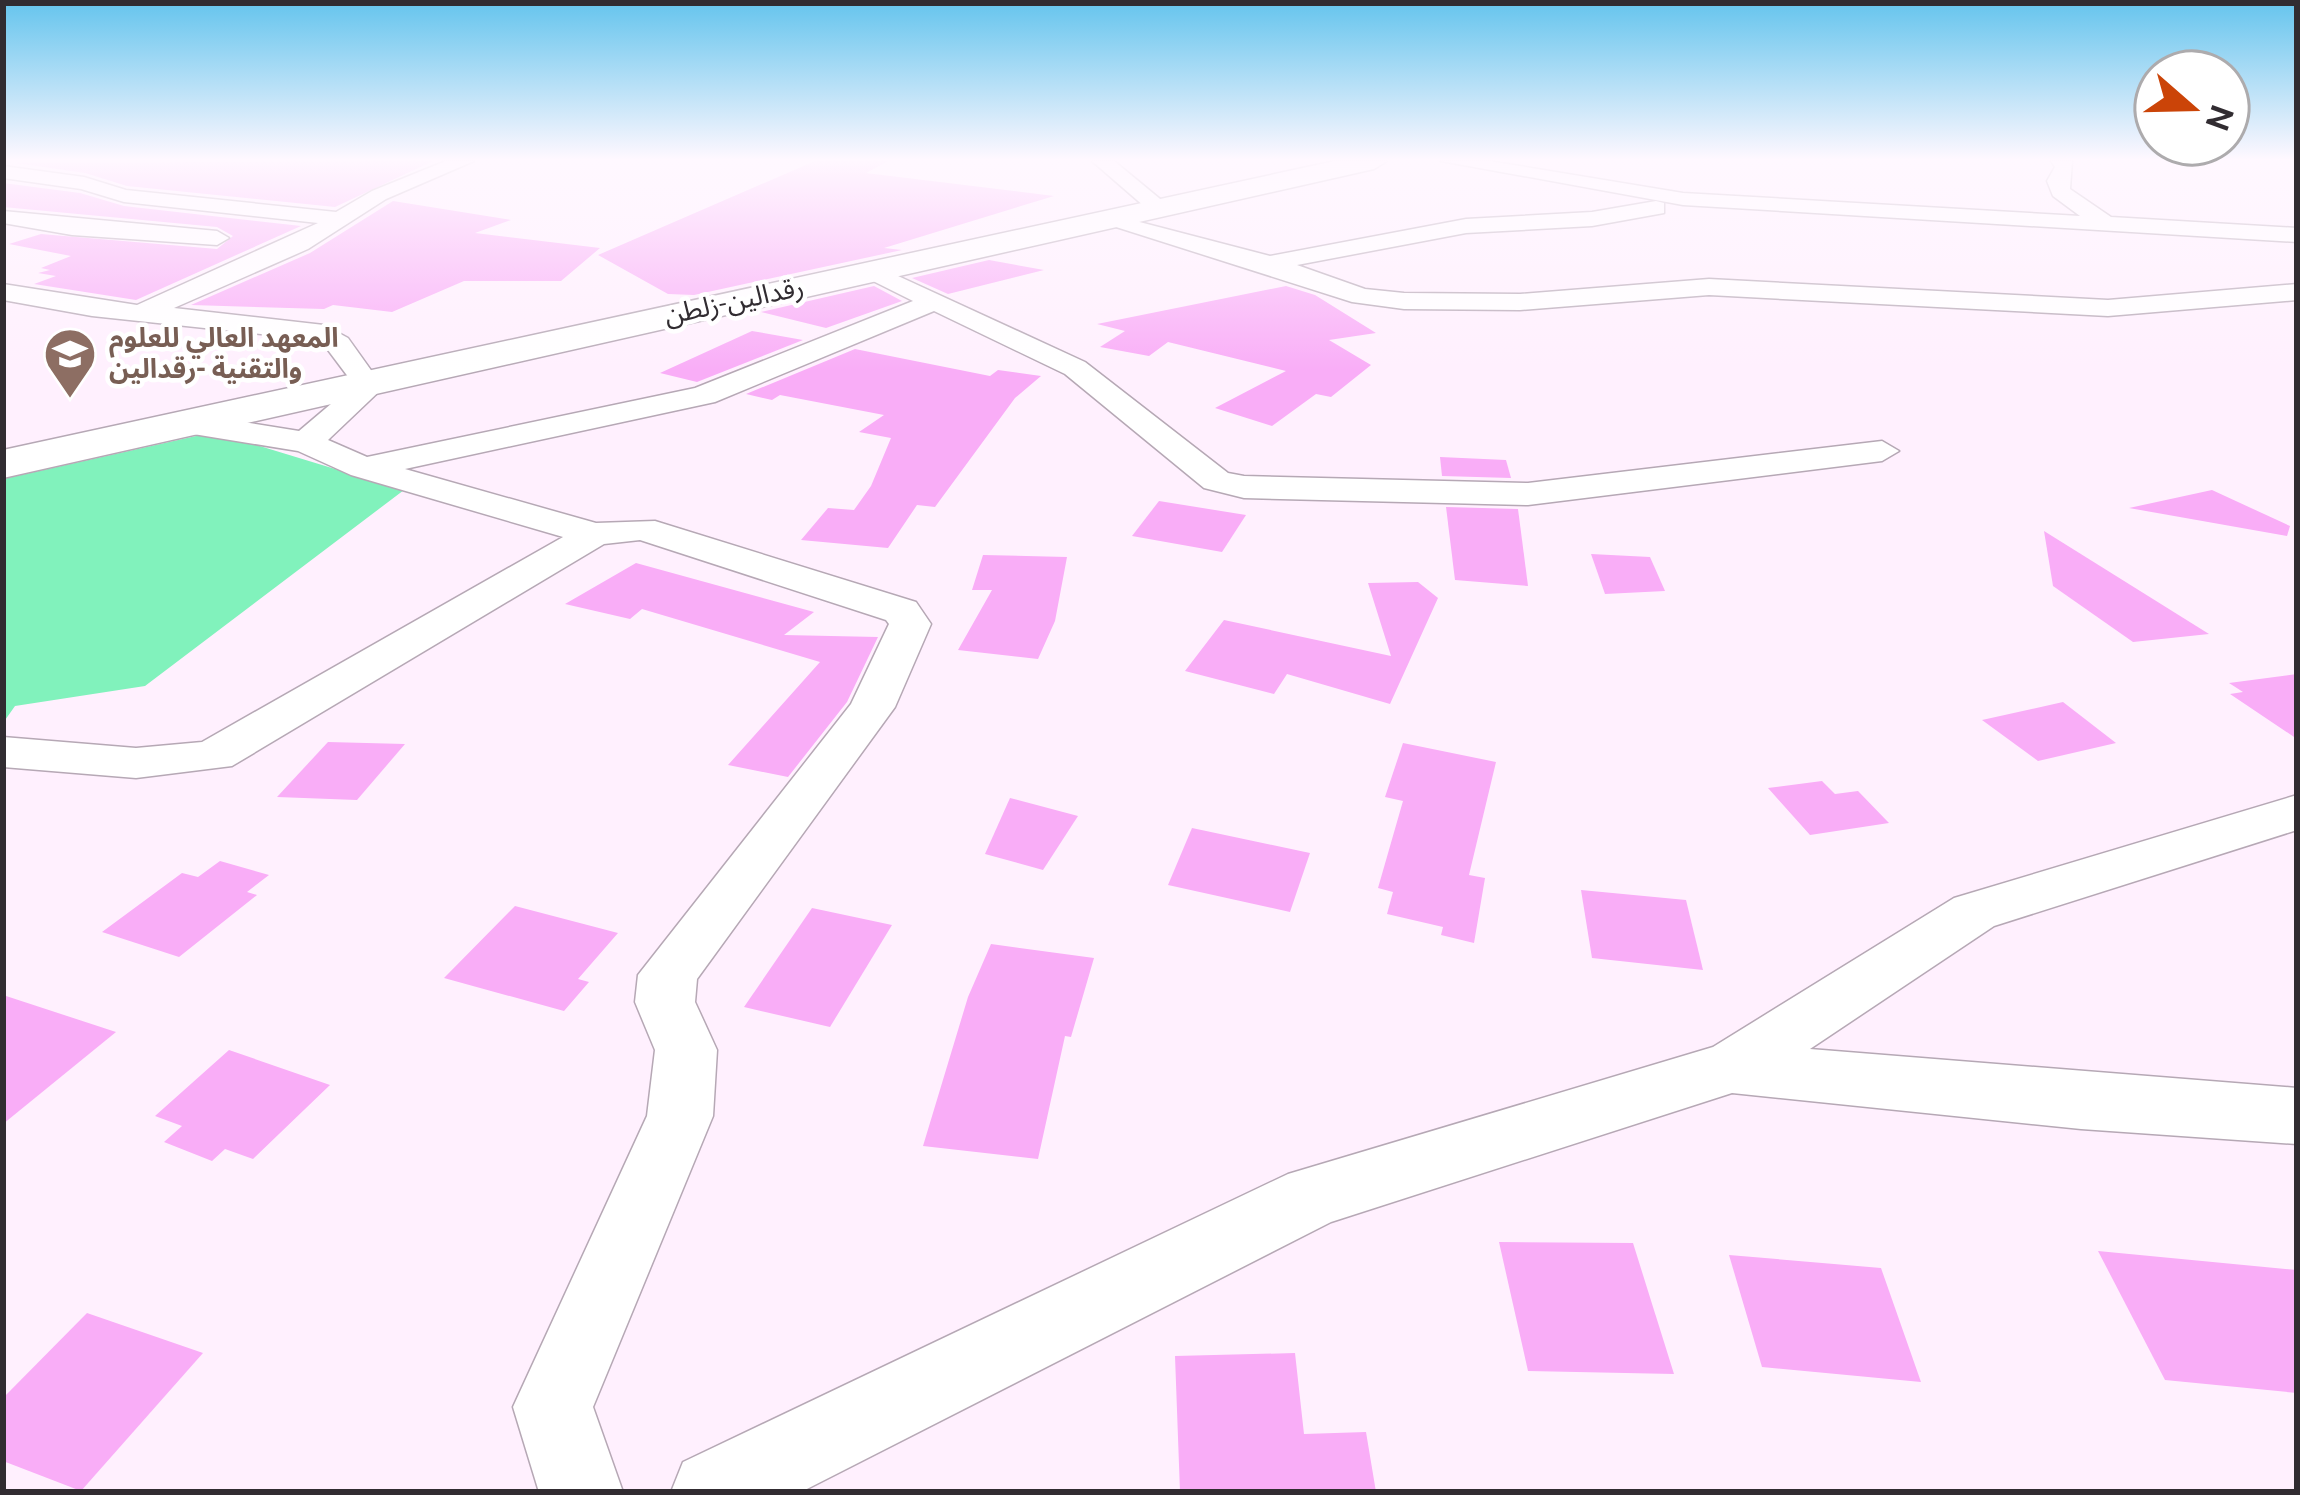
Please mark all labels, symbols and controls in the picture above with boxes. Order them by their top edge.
north arrow [2132,48,2252,168]
text: N [2199,101,2242,136]
street label: رقدالين-زلطن [661,271,807,331]
place label: المعهد العالي للعلوم والتقنية -رقدالين [109,322,339,385]
school or university icon: المعهد العالي للعلوم والتقنية -رقدالين [42,326,98,400]

